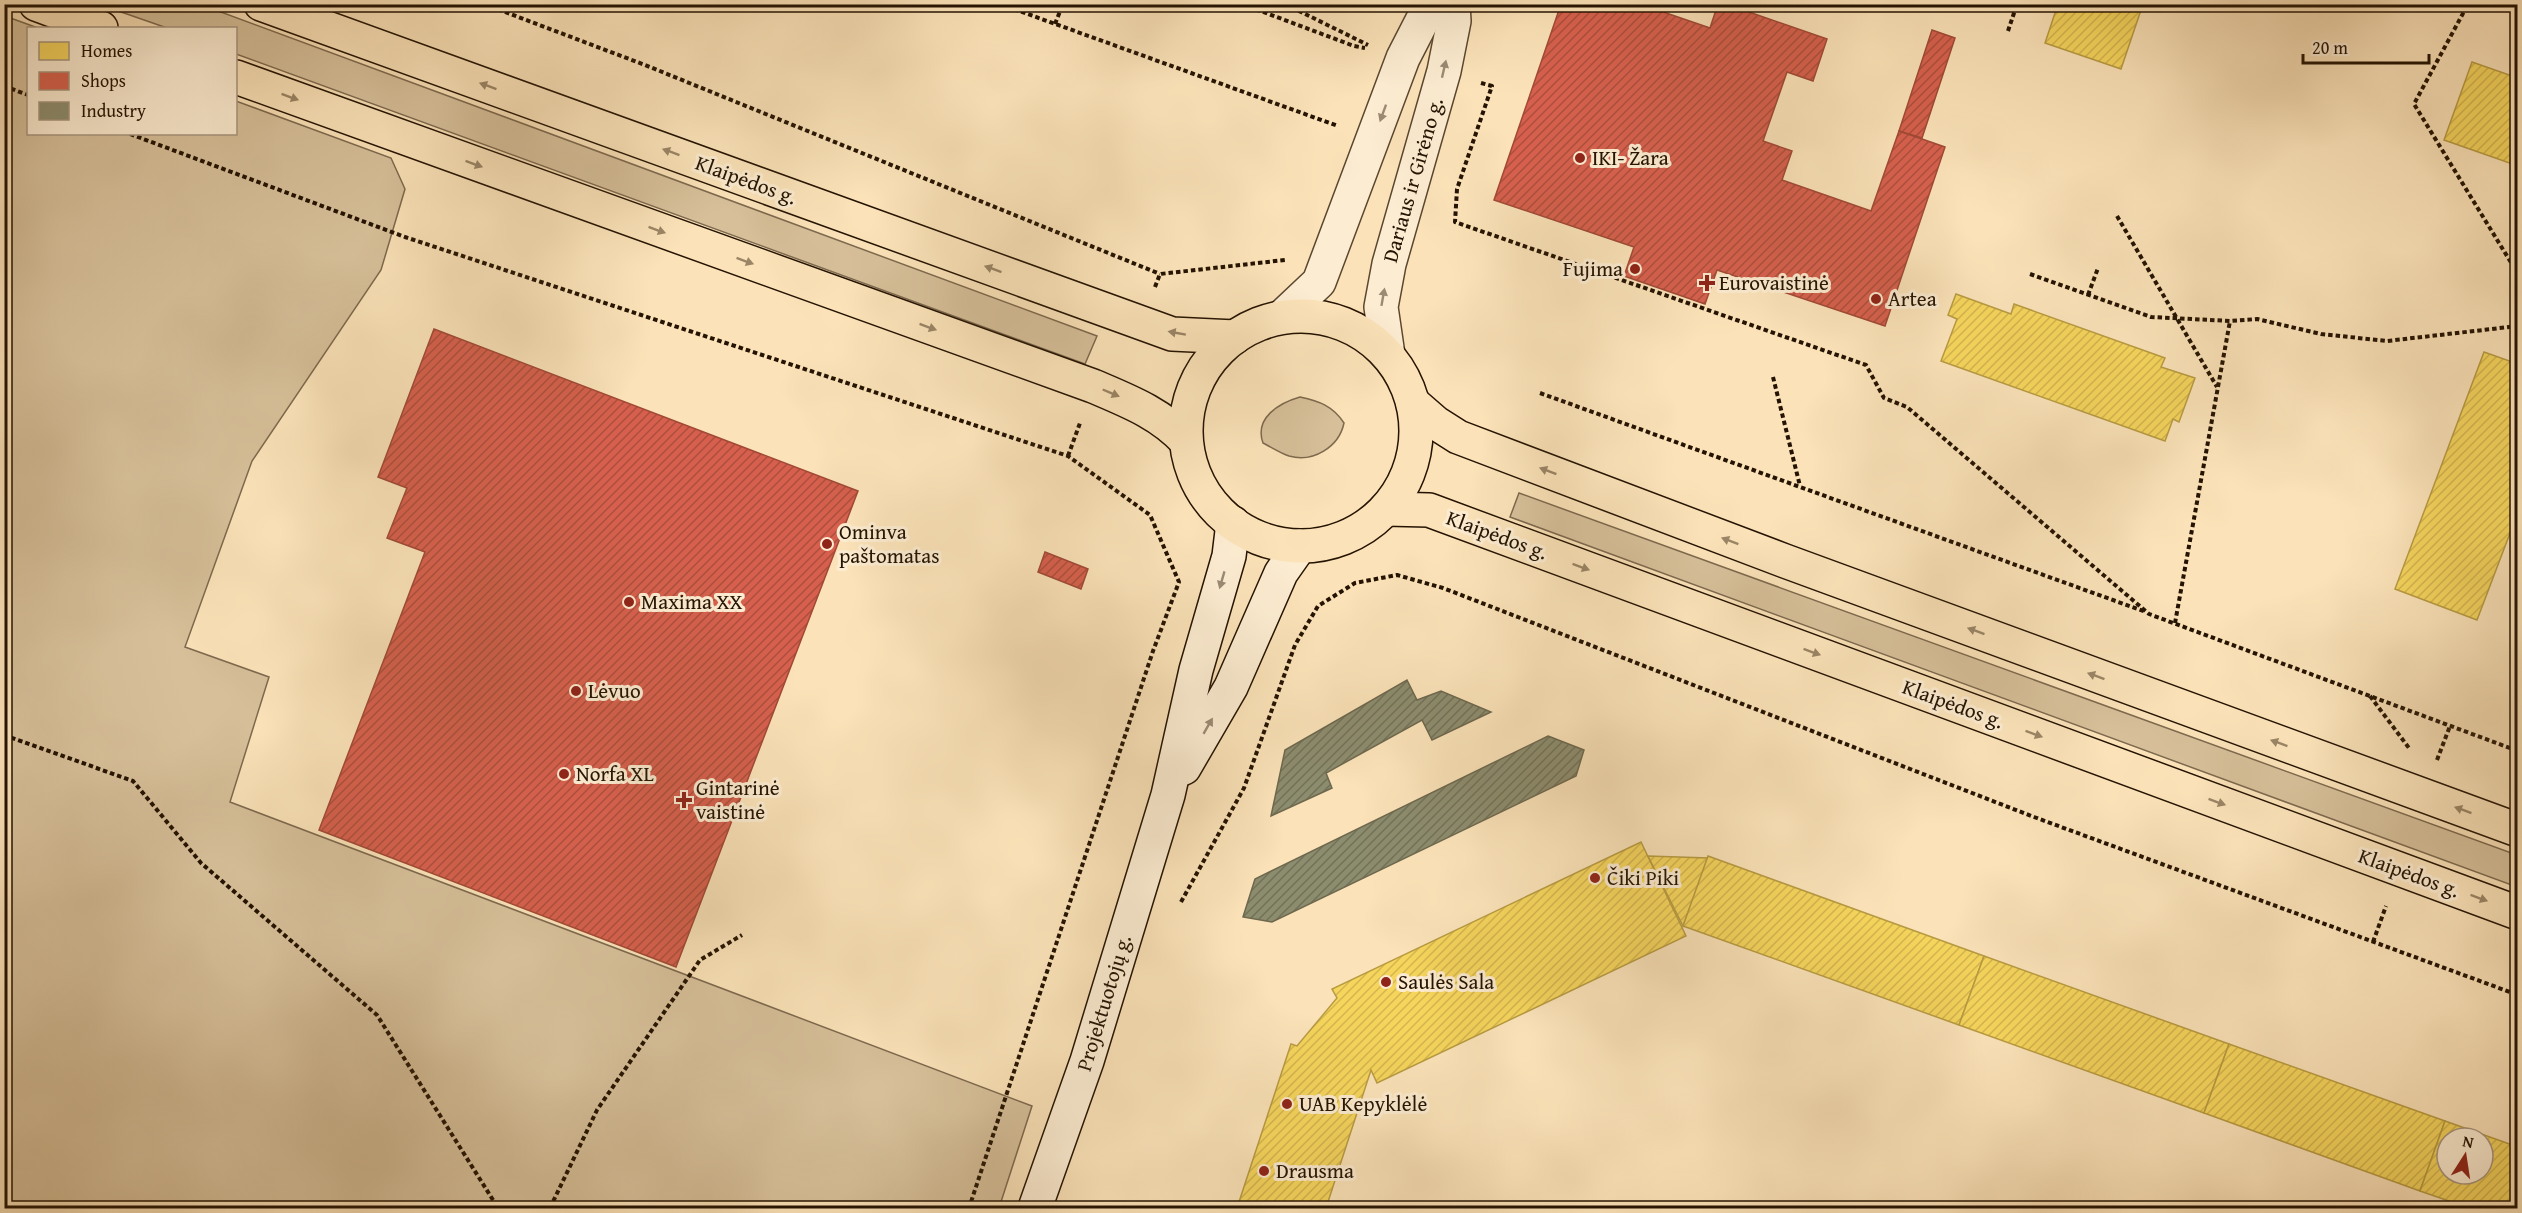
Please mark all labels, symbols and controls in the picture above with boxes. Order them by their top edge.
legend [27,27,237,135]
scale bar [2303,27,2429,65]
text: 20 m [2312,34,2348,61]
text: Homes [81,37,132,64]
one-way arrow [1440,59,1449,78]
text: Shops [81,67,126,94]
one-way arrow [479,81,497,91]
one-way arrow [282,93,300,103]
street label: Dariaus ir Girėno g. [1374,94,1451,266]
text: Industry [81,97,146,124]
one-way arrow [1378,104,1388,122]
place label: IKI- Žara [1592,142,1669,173]
one-way arrow [662,147,680,157]
street label: Klaipėdos g. [691,147,801,212]
marker: IKI- Žara [1573,151,1587,165]
one-way arrow [465,160,483,170]
one-way arrow [648,226,666,236]
place label: Fujima [1563,253,1623,284]
one-way arrow [736,257,754,267]
marker: Fujima [1628,262,1642,276]
one-way arrow [984,264,1002,273]
place label: Eurovaistinė [1719,267,1829,298]
marker: Eurovaistinė [1700,276,1714,290]
place label: Artea [1888,283,1937,314]
one-way arrow [1379,288,1388,307]
marker: Artea [1869,292,1883,306]
one-way arrow [919,322,937,332]
one-way arrow [1167,329,1186,338]
one-way arrow [1103,389,1120,398]
one-way arrow [1539,466,1557,475]
street label: Klaipėdos g. [1442,502,1552,567]
place label: Ominva paštomatas [839,516,939,571]
one-way arrow [1721,535,1739,545]
marker: Ominva paštomatas [820,537,834,551]
one-way arrow [1572,562,1590,572]
one-way arrow [1217,571,1226,589]
place label: Maxima XX [641,586,742,617]
marker: Maxima XX [622,595,636,609]
one-way arrow [1967,626,1985,636]
one-way arrow [1803,648,1821,658]
one-way arrow [2087,670,2105,680]
street label: Klaipėdos g. [1898,671,2008,736]
place label: Lėvuo [588,675,641,706]
marker: Lėvuo [569,684,583,698]
one-way arrow [1203,718,1214,734]
one-way arrow [2025,730,2043,740]
one-way arrow [2270,738,2288,748]
place label: Norfa XL [576,758,654,789]
marker: Norfa XL [557,767,571,781]
place label: Gintarinė vaistinė [696,772,780,827]
marker: Gintarinė vaistinė [677,793,691,807]
one-way arrow [2208,797,2226,807]
one-way arrow [2453,805,2471,815]
street label: Klaipėdos g. [2354,840,2464,905]
place label: Čiki Piki [1607,862,1679,893]
marker: Čiki Piki [1588,871,1602,885]
one-way arrow [2470,894,2488,904]
street label: Projektuotojų g. [1068,931,1139,1075]
place label: Saulės Sala [1398,966,1494,997]
marker: Saulės Sala [1379,975,1393,989]
place label: UAB Kepyklėlė [1299,1088,1427,1119]
marker: UAB Kepyklėlė [1280,1097,1294,1111]
north arrow [2435,1126,2495,1186]
text: N [2460,1128,2476,1154]
place label: Drausma [1276,1155,1354,1186]
marker: Drausma [1257,1164,1271,1178]

